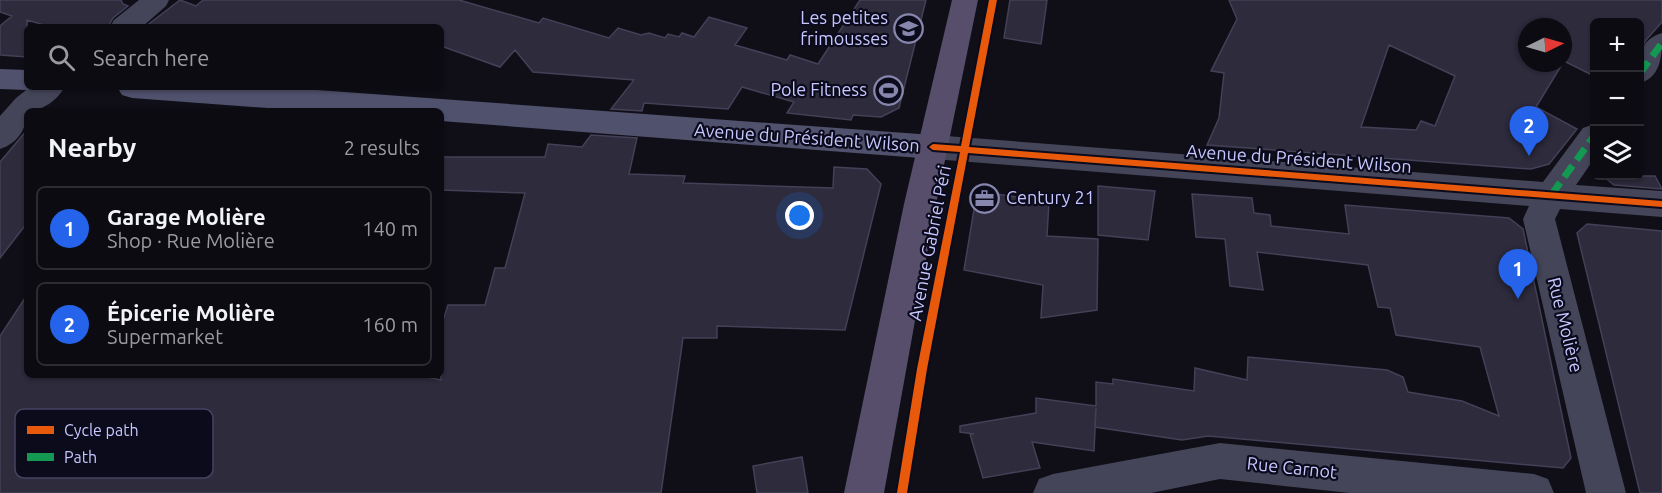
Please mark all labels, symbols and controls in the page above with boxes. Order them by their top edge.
place label: Les petites frimousses [800,7,888,48]
school or university icon: Les petites frimousses [893,12,925,44]
north arrow [1518,18,1572,72]
map controls [1590,18,1644,180]
button: + [1590,18,1644,72]
search box [24,24,444,90]
icon: search [45,41,78,74]
text: Search here [93,45,209,70]
button: − [1590,72,1644,126]
sports icon: Pole Fitness [872,74,904,106]
place label: Pole Fitness [770,79,867,99]
pin: 2 [1510,106,1549,156]
street label: Avenue du Président Wilson [694,119,921,155]
button: layers [1590,126,1644,180]
text: Nearby [48,133,136,162]
text: 2 results [344,136,420,159]
street label: Avenue du Président Wilson [1186,140,1413,176]
street label: Avenue Gabriel Péri [904,163,954,322]
office icon: Century 21 [969,182,1001,214]
place label: Century 21 [1006,187,1095,207]
your location [785,201,814,230]
text: Garage Molière [107,204,266,229]
text: 1 [64,217,75,240]
text: 140 m [362,217,418,240]
text: Shop · Rue Molière [107,229,275,252]
pin: 1 [1498,250,1538,299]
street label: Rue Molière [1544,275,1587,374]
text: Épicerie Molière [107,300,275,325]
text: 2 [64,313,75,336]
text: 160 m [362,313,418,336]
text: Supermarket [107,325,223,348]
legend [15,409,213,478]
text: Cycle path [64,421,139,439]
text: Path [64,448,97,466]
street label: Rue Carnot [1246,452,1338,482]

